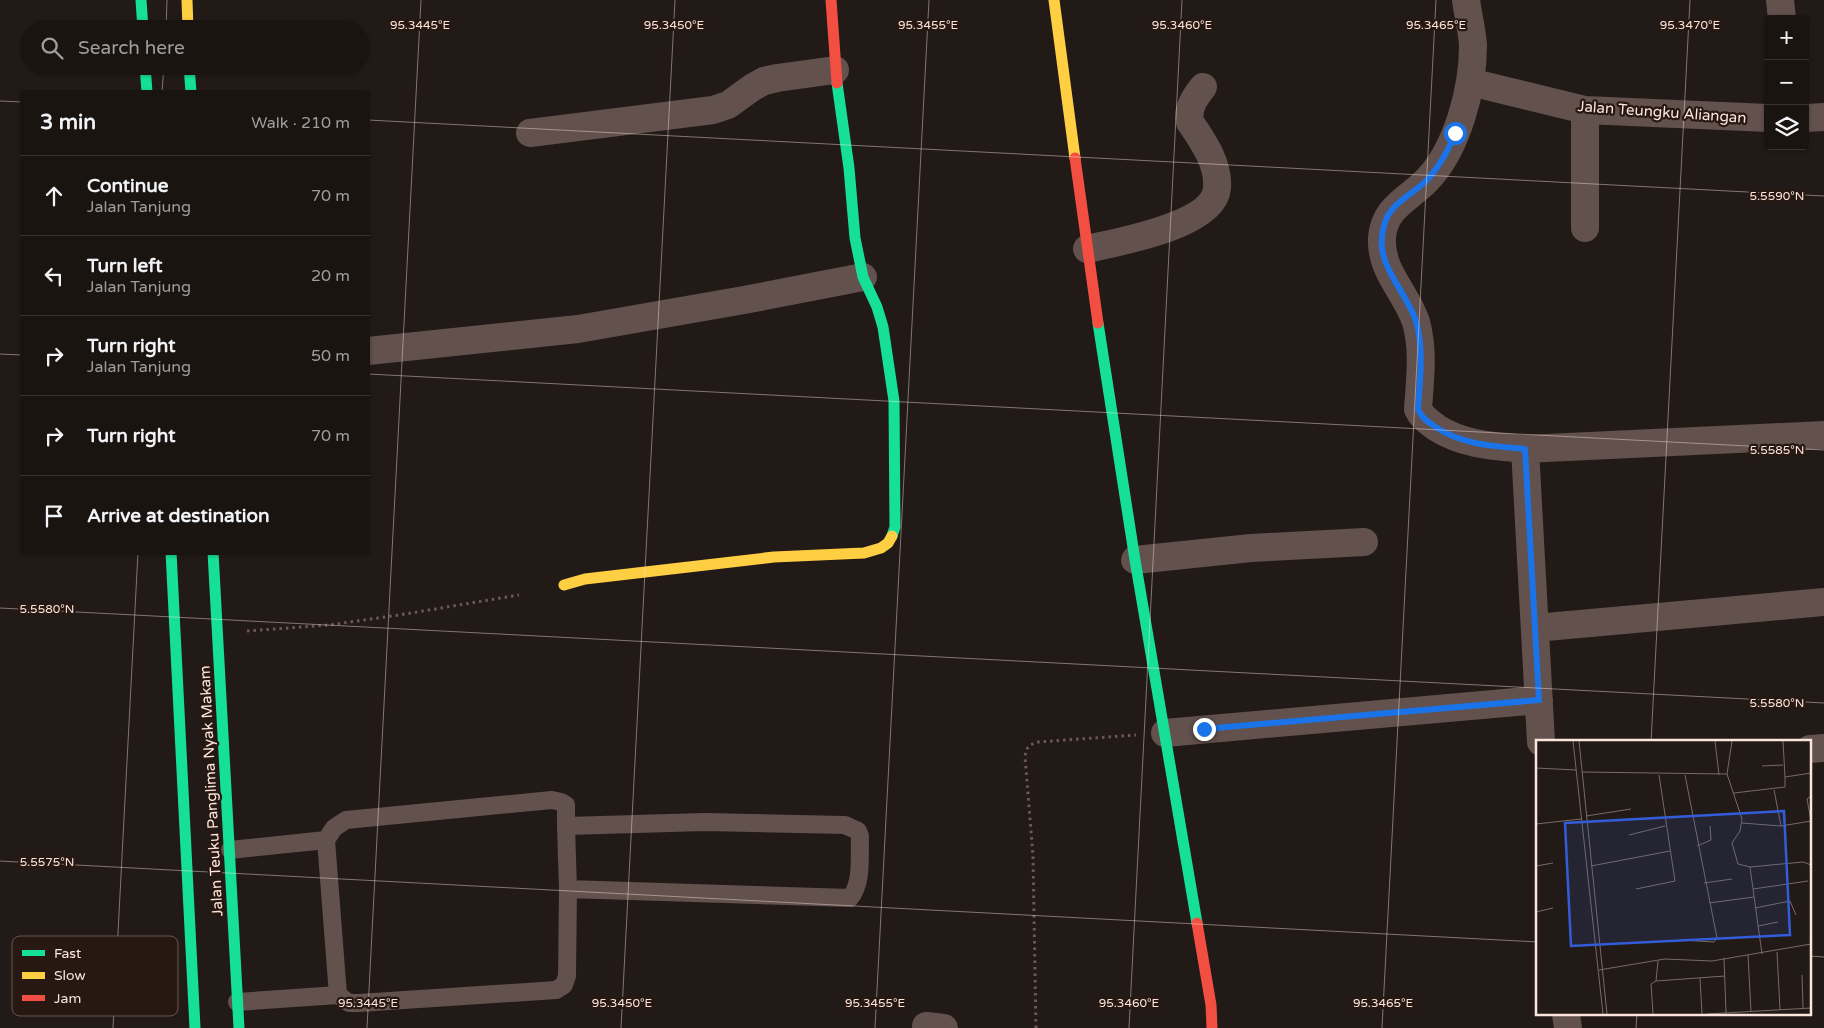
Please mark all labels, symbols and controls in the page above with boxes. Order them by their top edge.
map controls [1764,15,1809,150]
button: + [1764,15,1809,60]
text: 95.3445°E [390,18,450,32]
text: 95.3450°E [644,18,705,32]
text: 95.3455°E [898,18,958,32]
text: 95.3460°E [1152,18,1213,32]
text: 95.3465°E [1406,18,1466,32]
text: 95.3470°E [1660,18,1721,32]
search box [20,20,370,75]
icon: search [38,34,66,62]
text: Search here [78,37,185,59]
button: − [1764,60,1809,105]
street label: Jalan Teungku Aliangan [1577,97,1747,127]
button: layers [1764,105,1809,150]
text: 3 min [40,110,96,135]
text: Walk · 210 m [251,113,350,133]
route start [1444,122,1467,145]
text: Continue [87,175,169,197]
icon: ahead [40,182,68,210]
text: 70 m [311,186,350,206]
text: 5.5590°N [1750,189,1804,203]
text: Jalan Tanjung [87,197,191,217]
text: Turn left [87,255,163,277]
icon: left [40,262,68,290]
text: 20 m [311,266,350,286]
text: Jalan Tanjung [87,277,191,297]
text: Turn right [87,335,175,357]
icon: right [40,342,68,370]
text: 50 m [311,346,350,366]
text: Jalan Tanjung [87,357,191,377]
icon: right [40,422,68,450]
text: Turn right [87,425,175,447]
text: 70 m [311,426,350,446]
text: 5.5585°N [1750,443,1804,457]
icon: arrive [40,502,68,530]
text: Arrive at destination [87,505,270,527]
text: 5.5580°N [20,602,74,616]
street label: Jalan Teuku Panglima Nyak Makam [195,665,227,917]
text: 5.5580°N [1750,696,1804,710]
route end [1193,718,1216,741]
inset map [1536,740,1812,1016]
text: 5.5575°N [20,855,74,869]
legend [12,936,178,1016]
text: Fast [54,945,82,962]
text: Slow [54,967,86,984]
text: Jam [54,990,81,1007]
text: 95.3445°E [338,996,398,1010]
text: 95.3450°E [592,996,653,1010]
text: 95.3455°E [845,996,905,1010]
text: 95.3460°E [1099,996,1160,1010]
text: 95.3465°E [1353,996,1413,1010]

